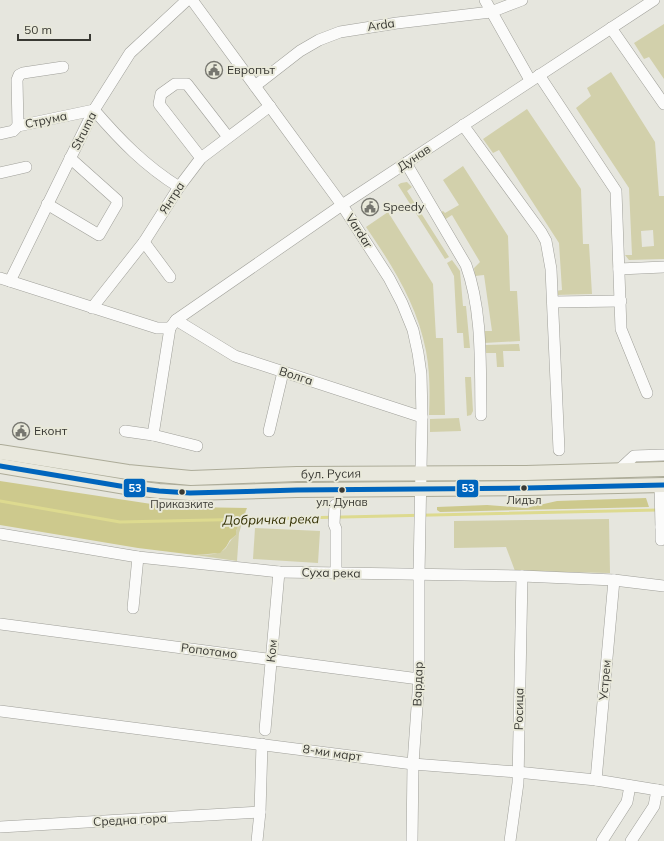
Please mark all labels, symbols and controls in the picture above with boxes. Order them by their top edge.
street label: Arda [366,15,396,34]
scale bar [18,16,90,42]
text: 50 m [24,22,52,37]
public building icon: Европът [204,60,224,80]
place label: Европът [227,62,275,77]
street label: Струма [23,108,68,131]
street label: Struma [68,109,99,152]
street label: Дунав [394,141,434,174]
street label: Янтра [156,179,188,217]
public building icon: Speedy [360,197,380,217]
place label: Speedy [383,199,425,214]
street label: Vardar [343,211,376,251]
street label: Волга [277,363,315,388]
public building icon: Еконт [11,421,31,441]
place label: Еконт [34,423,68,438]
street label: бул. Русия [301,465,361,482]
line badge: 53 [123,478,146,498]
line badge: 53 [456,479,479,498]
text: 53 [128,481,142,495]
text: 53 [461,481,475,495]
marker: Лидъл [519,483,529,493]
marker: ул. Дунав [337,485,347,495]
marker: Приказките [177,487,187,497]
place label: Лидъл [506,493,542,507]
place label: ул. Дунав [316,495,368,509]
place label: Приказките [150,497,214,511]
water label: Добричка река [221,510,320,528]
street label: Суха река [301,564,361,581]
street label: Ком [263,639,280,663]
street label: Ропотамо [180,640,238,661]
street label: Устрем [595,659,614,702]
street label: Вардар [409,661,426,707]
street label: Росица [511,688,526,730]
street label: 8-ми март [302,741,363,764]
street label: Средна гора [93,810,167,829]

